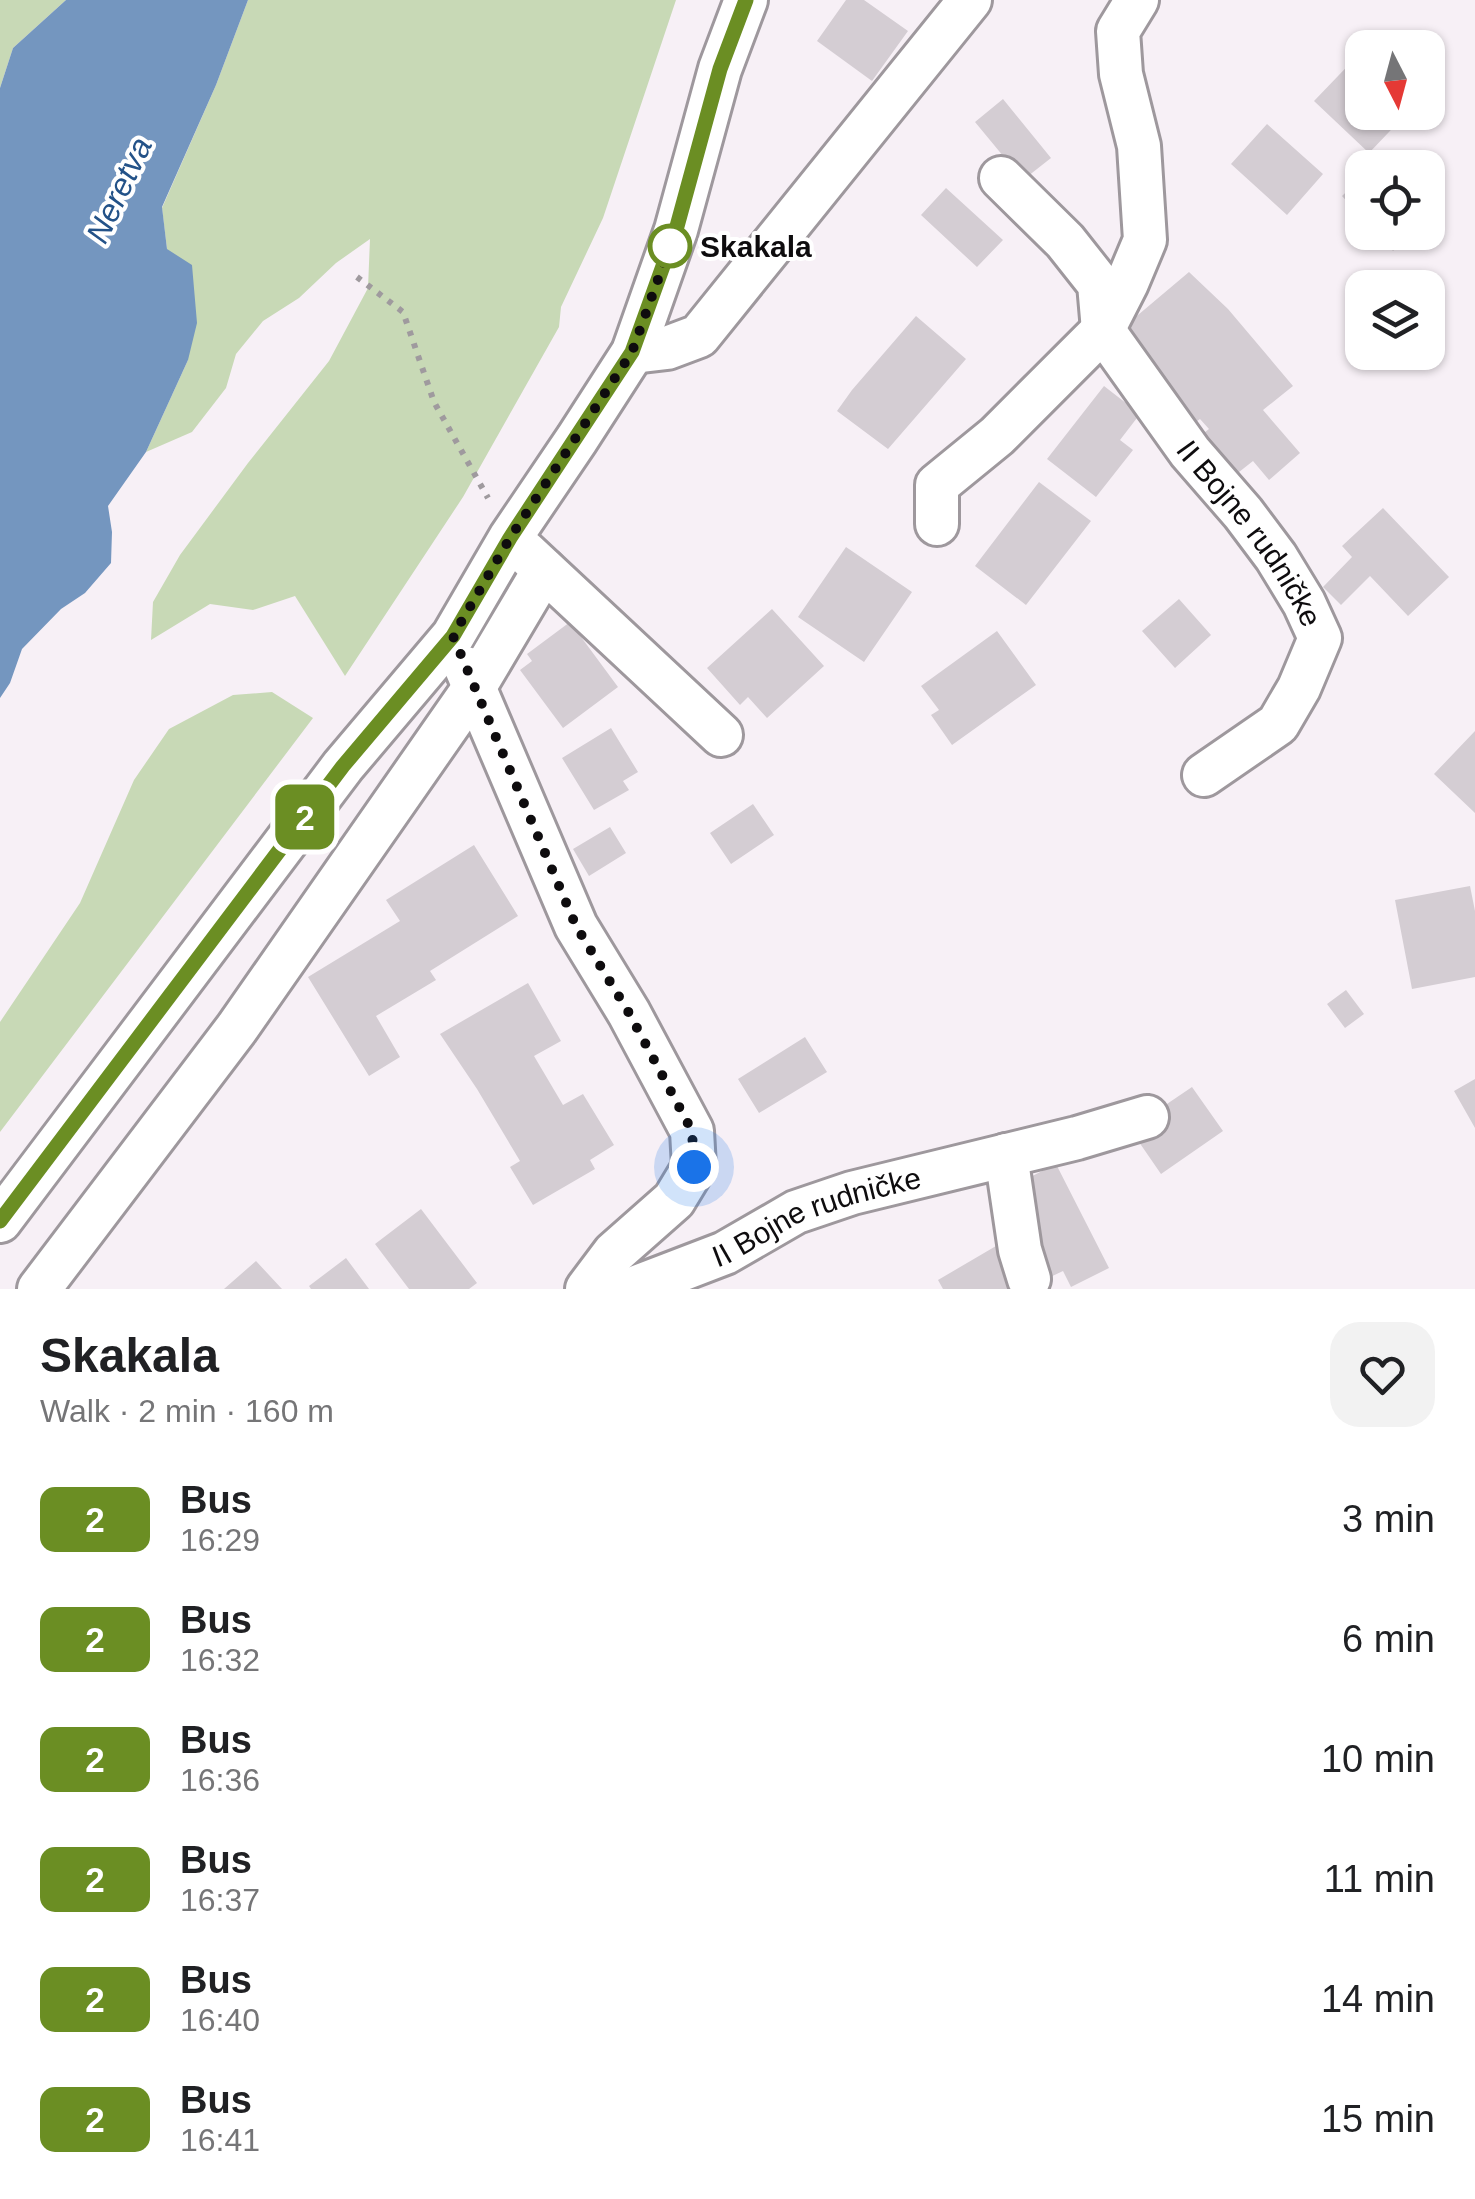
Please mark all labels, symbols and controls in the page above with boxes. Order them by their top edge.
north arrow [1345,30,1445,130]
map controls [1345,30,1445,370]
water label: Neretva [79,132,159,248]
button: locate [1345,150,1445,250]
marker: Skakala [649,225,691,267]
place label: Skakala [700,230,812,263]
button: layers [1345,270,1445,370]
street label: II Bojne rudničke [1171,434,1329,631]
line badge: 2 [272,784,338,850]
text: 2 [295,798,315,837]
your location [669,1142,719,1192]
street label: II Bojne rudničke [707,1160,924,1273]
button: heart [1330,1322,1435,1427]
text: Skakala [40,1329,219,1382]
text: Walk · 2 min · 160 m [40,1393,334,1429]
text: Bus [180,1479,252,1521]
text: 3 min [1342,1498,1435,1540]
text: 2 [85,1500,105,1539]
text: 16:29 [180,1522,260,1558]
text: Bus [180,1599,252,1641]
text: 6 min [1342,1618,1435,1660]
text: 2 [85,1620,105,1659]
text: 16:32 [180,1642,260,1678]
text: Bus [180,1719,252,1761]
text: 10 min [1321,1738,1435,1780]
text: 2 [85,1740,105,1779]
text: 16:36 [180,1762,260,1798]
text: Bus [180,1839,252,1881]
text: 11 min [1324,1858,1435,1900]
text: 2 [85,1860,105,1899]
text: 16:37 [180,1882,260,1918]
text: Bus [180,1959,252,2001]
text: 14 min [1321,1978,1435,2020]
text: 2 [85,1980,105,2019]
text: 16:40 [180,2002,260,2038]
text: Bus [180,2079,252,2121]
text: 15 min [1321,2098,1435,2140]
text: 2 [85,2100,105,2139]
text: 16:41 [180,2122,260,2158]

